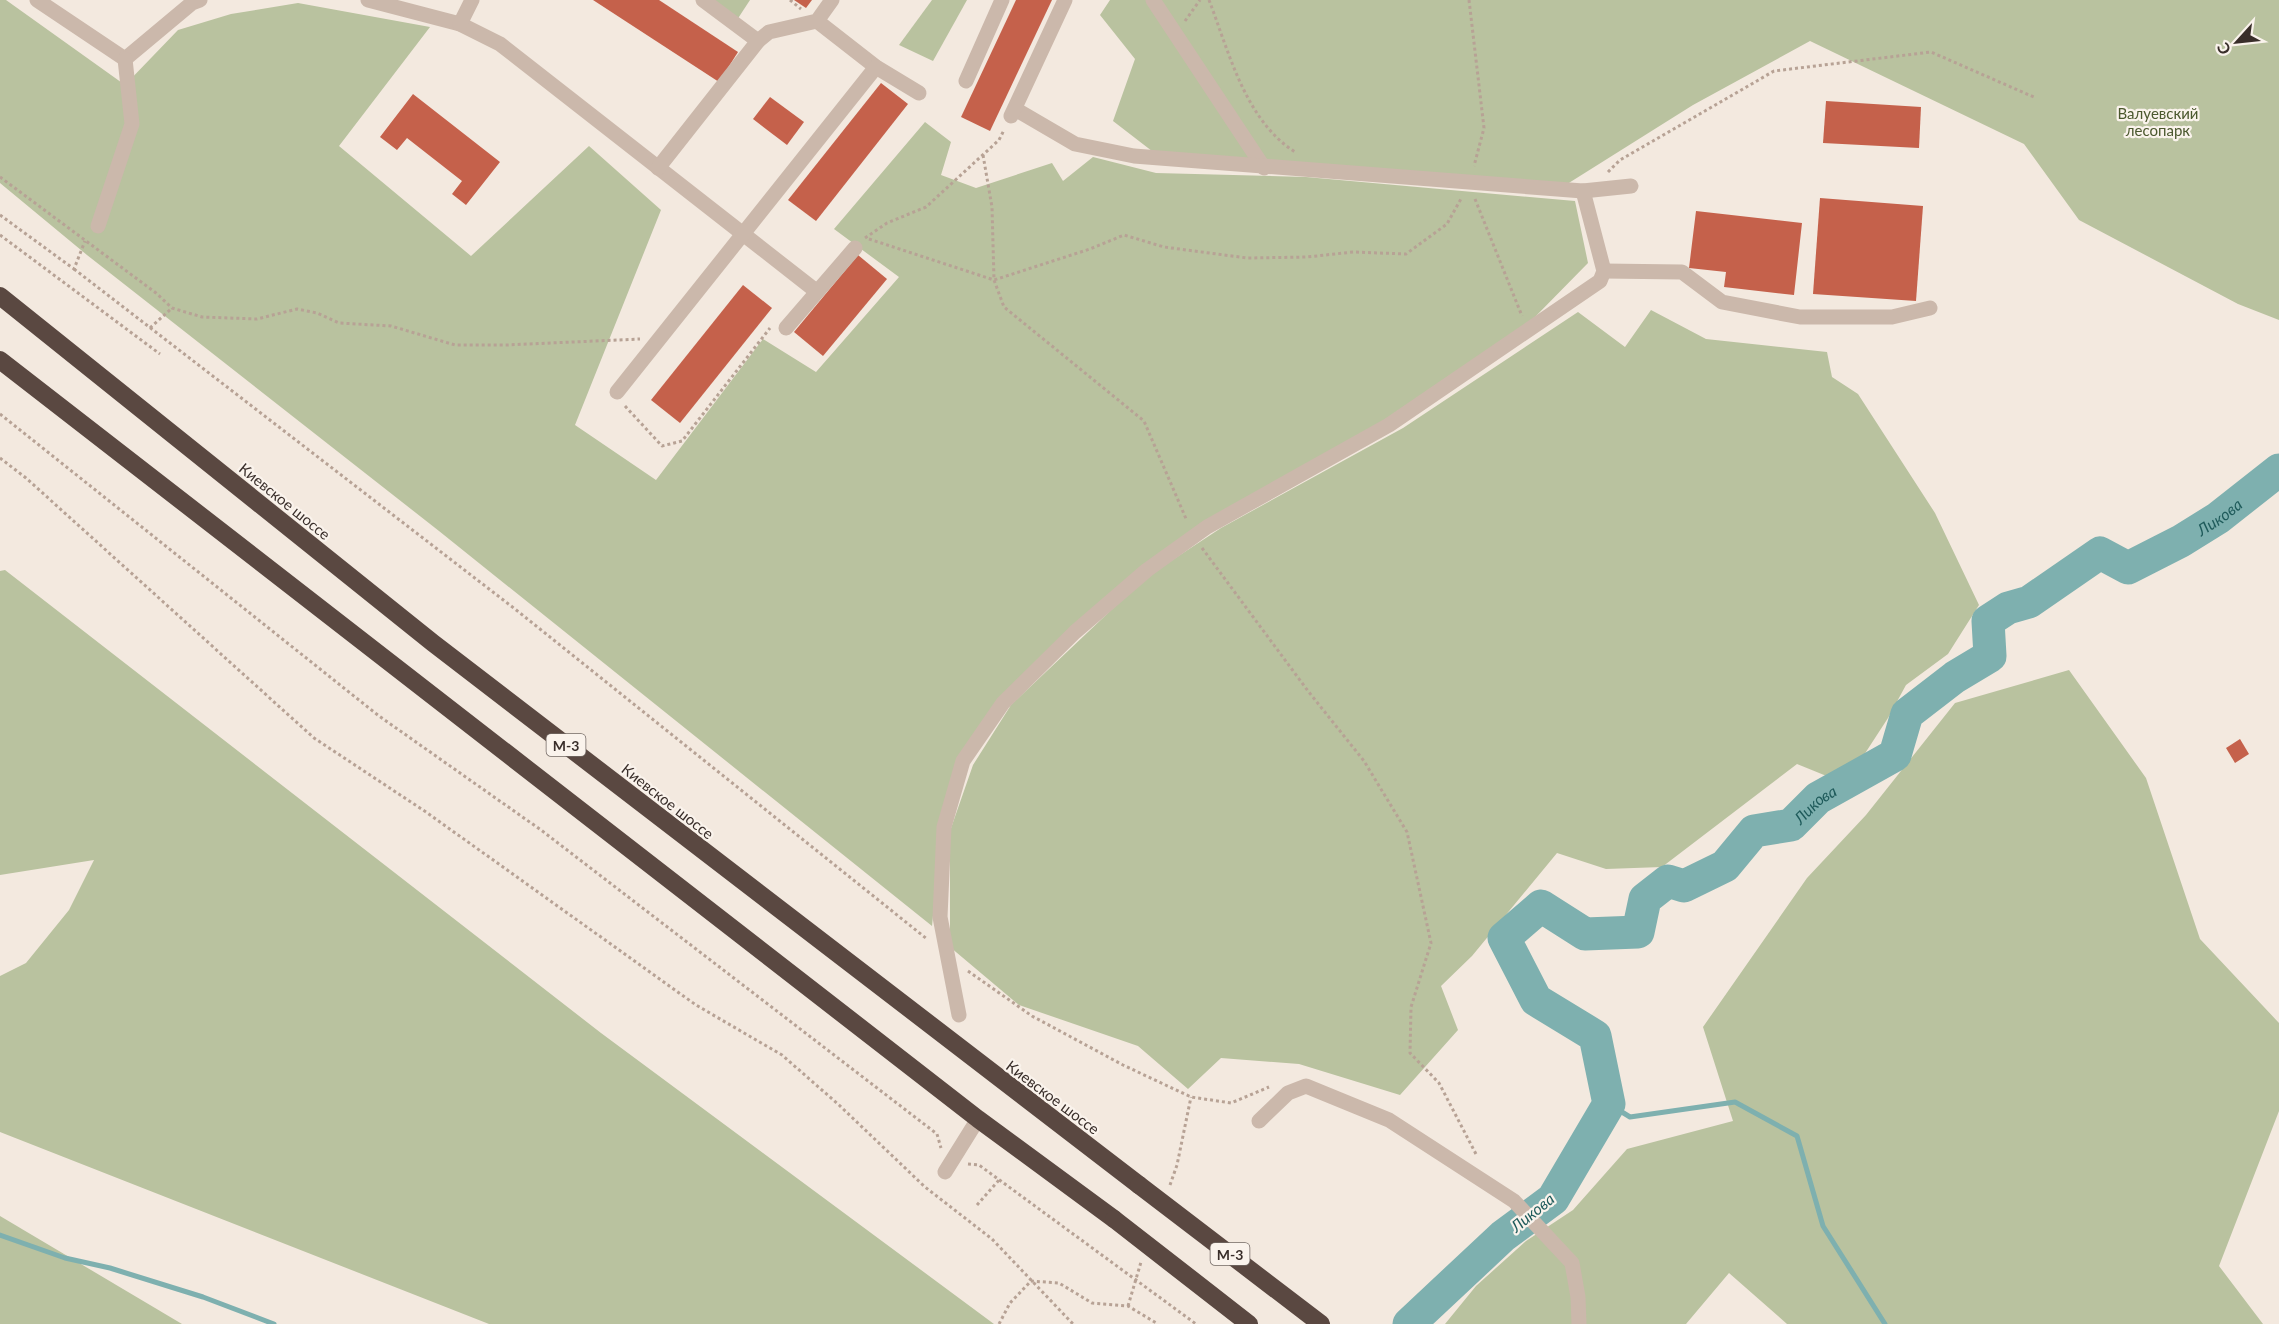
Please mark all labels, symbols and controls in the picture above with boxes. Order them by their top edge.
north arrow [2207,12,2267,72]
text: С [2212,40,2234,58]
park label: Валуевский лесопарк [2118,104,2198,139]
street label: Киевское шоссе [236,459,334,543]
water label: Ликова [2192,494,2245,539]
road number: М-3 [546,734,586,756]
street label: Киевское шоссе [618,760,718,843]
water label: Ликова [1788,780,1839,828]
street label: Киевское шоссе [1003,1056,1103,1138]
water label: Ликова [1506,1189,1558,1236]
road number: М-3 [1210,1243,1250,1265]

